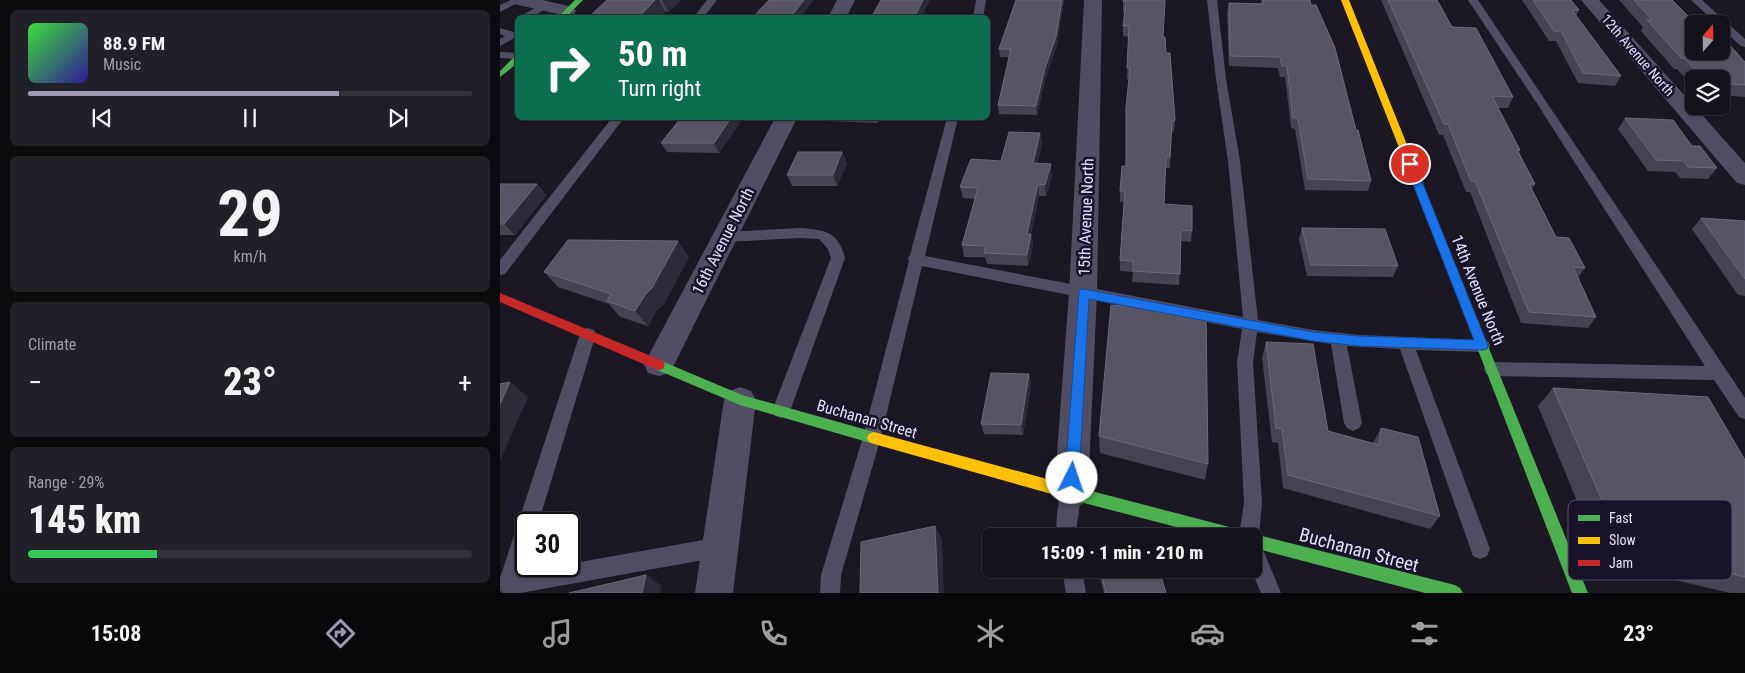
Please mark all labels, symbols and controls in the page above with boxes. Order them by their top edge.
street label: 12th Avenue North [1598,11,1678,99]
north arrow [1685,15,1730,60]
map controls [1685,15,1730,115]
text: 88.9 FM [103,32,165,55]
text: 50 m [618,34,687,75]
icon: right [535,35,600,100]
text: Music [103,55,141,74]
button: layers [1685,70,1730,115]
text: Turn right [618,76,701,101]
icon: previous [88,104,116,132]
icon: pause [236,104,264,132]
icon: next [384,104,412,132]
pin [1389,143,1431,185]
icon: arrive [1396,150,1424,178]
street label: 15th Avenue North [1074,158,1098,276]
text: 29 [217,176,283,252]
street label: 16th Avenue North [688,184,758,298]
street label: 14th Avenue North [1447,232,1509,348]
text: km/h [234,247,266,266]
text: Climate [28,335,76,354]
text: 23° [223,360,277,404]
text: − [28,366,42,399]
text: + [458,366,472,399]
street label: Buchanan Street [815,396,920,442]
position arrow [1045,451,1097,503]
text: Range · 29% [28,473,104,492]
text: 145 km [28,498,141,542]
legend [1568,500,1732,580]
text: Fast [1609,510,1633,526]
speed limit sign: 30 [515,512,580,577]
street label: Buchanan Street [1297,523,1421,577]
text: Slow [1609,532,1636,548]
text: 15:09 · 1 min · 210 m [1041,541,1203,564]
text: Jam [1609,555,1633,571]
icon: directions [323,616,358,651]
icon: music [540,616,575,651]
icon: phone [756,616,791,651]
icon: climate [973,616,1008,651]
icon: car [1190,616,1225,651]
icon: filters [1407,616,1442,651]
text: 15:08 [91,621,141,646]
text: 23° [1623,621,1654,646]

